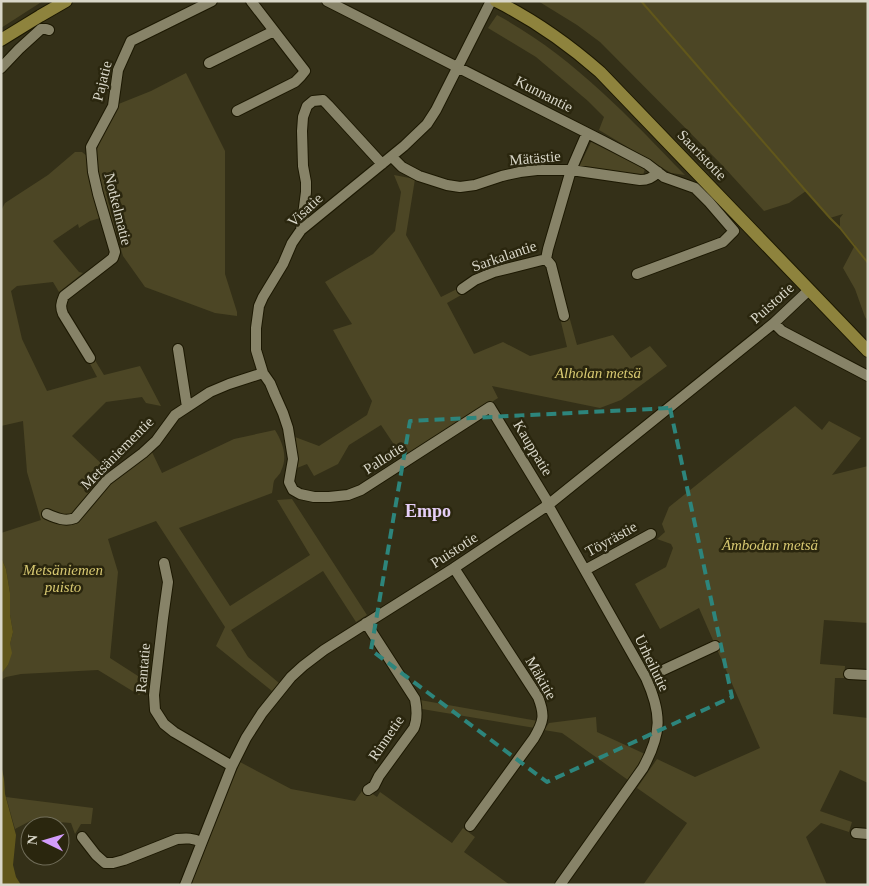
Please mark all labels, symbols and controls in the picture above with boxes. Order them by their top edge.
street label: Pajatie [89,59,115,103]
street label: Kunnantie [513,73,576,115]
street label: Saaristotie [674,127,730,184]
street label: Mätästie [509,148,562,168]
street label: Notkelmatie [101,171,135,247]
street label: Visatie [284,190,326,230]
street label: Sarkalantie [469,237,539,275]
street label: Puistotie [747,279,797,327]
park label: Alholan metsä [554,365,641,381]
street label: Metsäniementie [77,413,157,493]
street label: Kauppatie [510,417,556,479]
street label: Pallotie [360,439,408,477]
district label: Empo [405,501,451,521]
street label: Töyrästie [582,518,640,560]
street label: Puistotie [428,529,481,571]
park label: Ämbodan metsä [721,537,818,553]
park label: Metsäniemen puisto [22,562,103,595]
street label: Urheilutie [631,632,673,694]
street label: Rantatie [133,642,153,694]
street label: Mäkitie [522,654,560,702]
street label: Rinnetie [365,712,407,764]
north arrow [20,816,70,866]
text: N [25,834,40,846]

